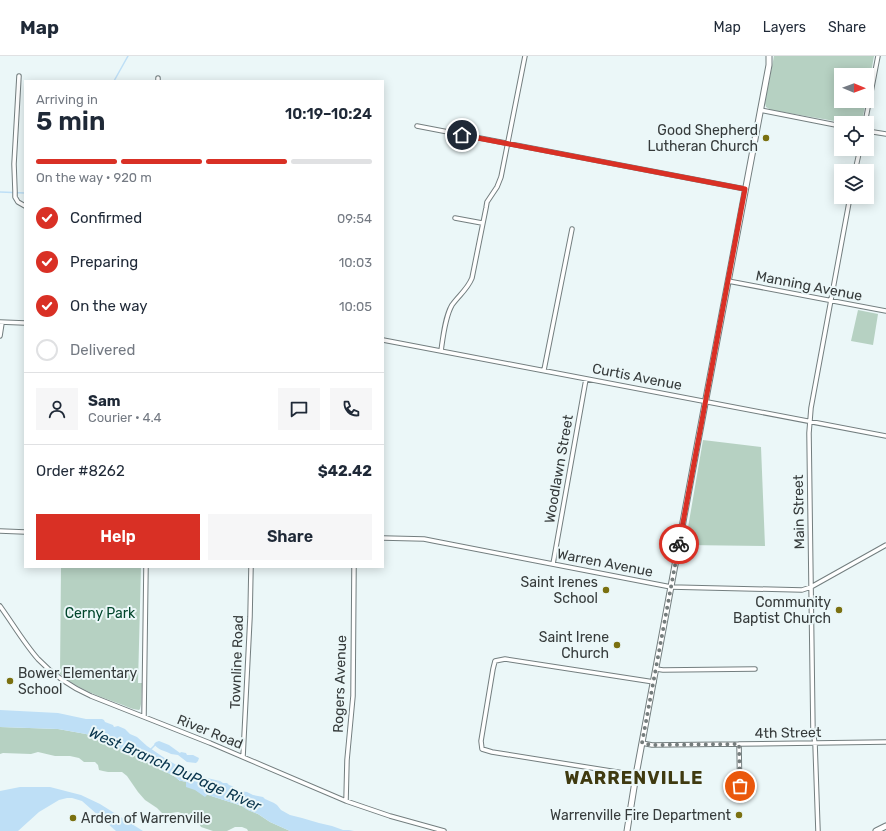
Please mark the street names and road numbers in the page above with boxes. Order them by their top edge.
street label: Manning Avenue [754,267,864,305]
street label: Curtis Avenue [591,360,684,394]
street label: Woodlawn Street [541,413,577,525]
street label: Main Street [790,474,808,549]
street label: Warren Avenue [555,545,655,581]
street label: Townline Road [227,615,247,709]
street label: Rogers Avenue [330,635,350,733]
street label: River Road [175,711,245,753]
street label: 4th Street [755,724,822,742]

